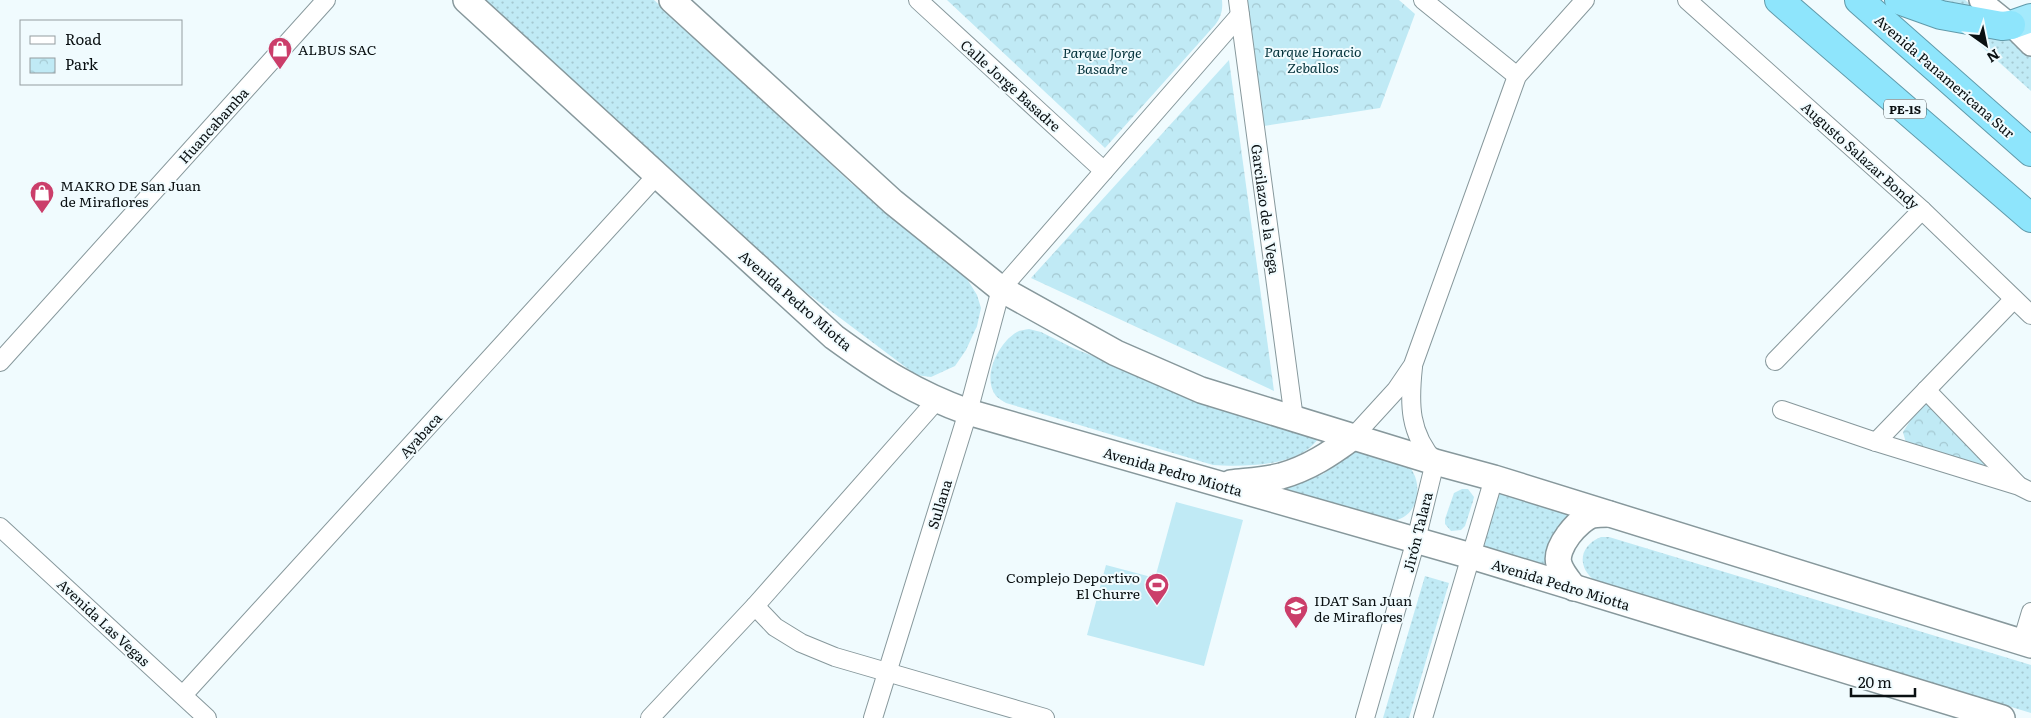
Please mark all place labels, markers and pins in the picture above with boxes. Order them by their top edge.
shop icon: ALBUS SAC [267,36,293,70]
place label: ALBUS SAC [298,39,377,59]
place label: MAKRO DE San Juan de Miraflores [60,175,201,211]
shop icon: MAKRO DE San Juan de Miraflores [29,180,55,214]
place label: Complejo Deportivo El Churre [1006,567,1140,603]
sports icon: Complejo Deportivo El Churre [1144,572,1170,606]
place label: IDAT San Juan de Miraflores [1314,590,1412,626]
school or university icon: IDAT San Juan de Miraflores [1283,595,1309,629]

